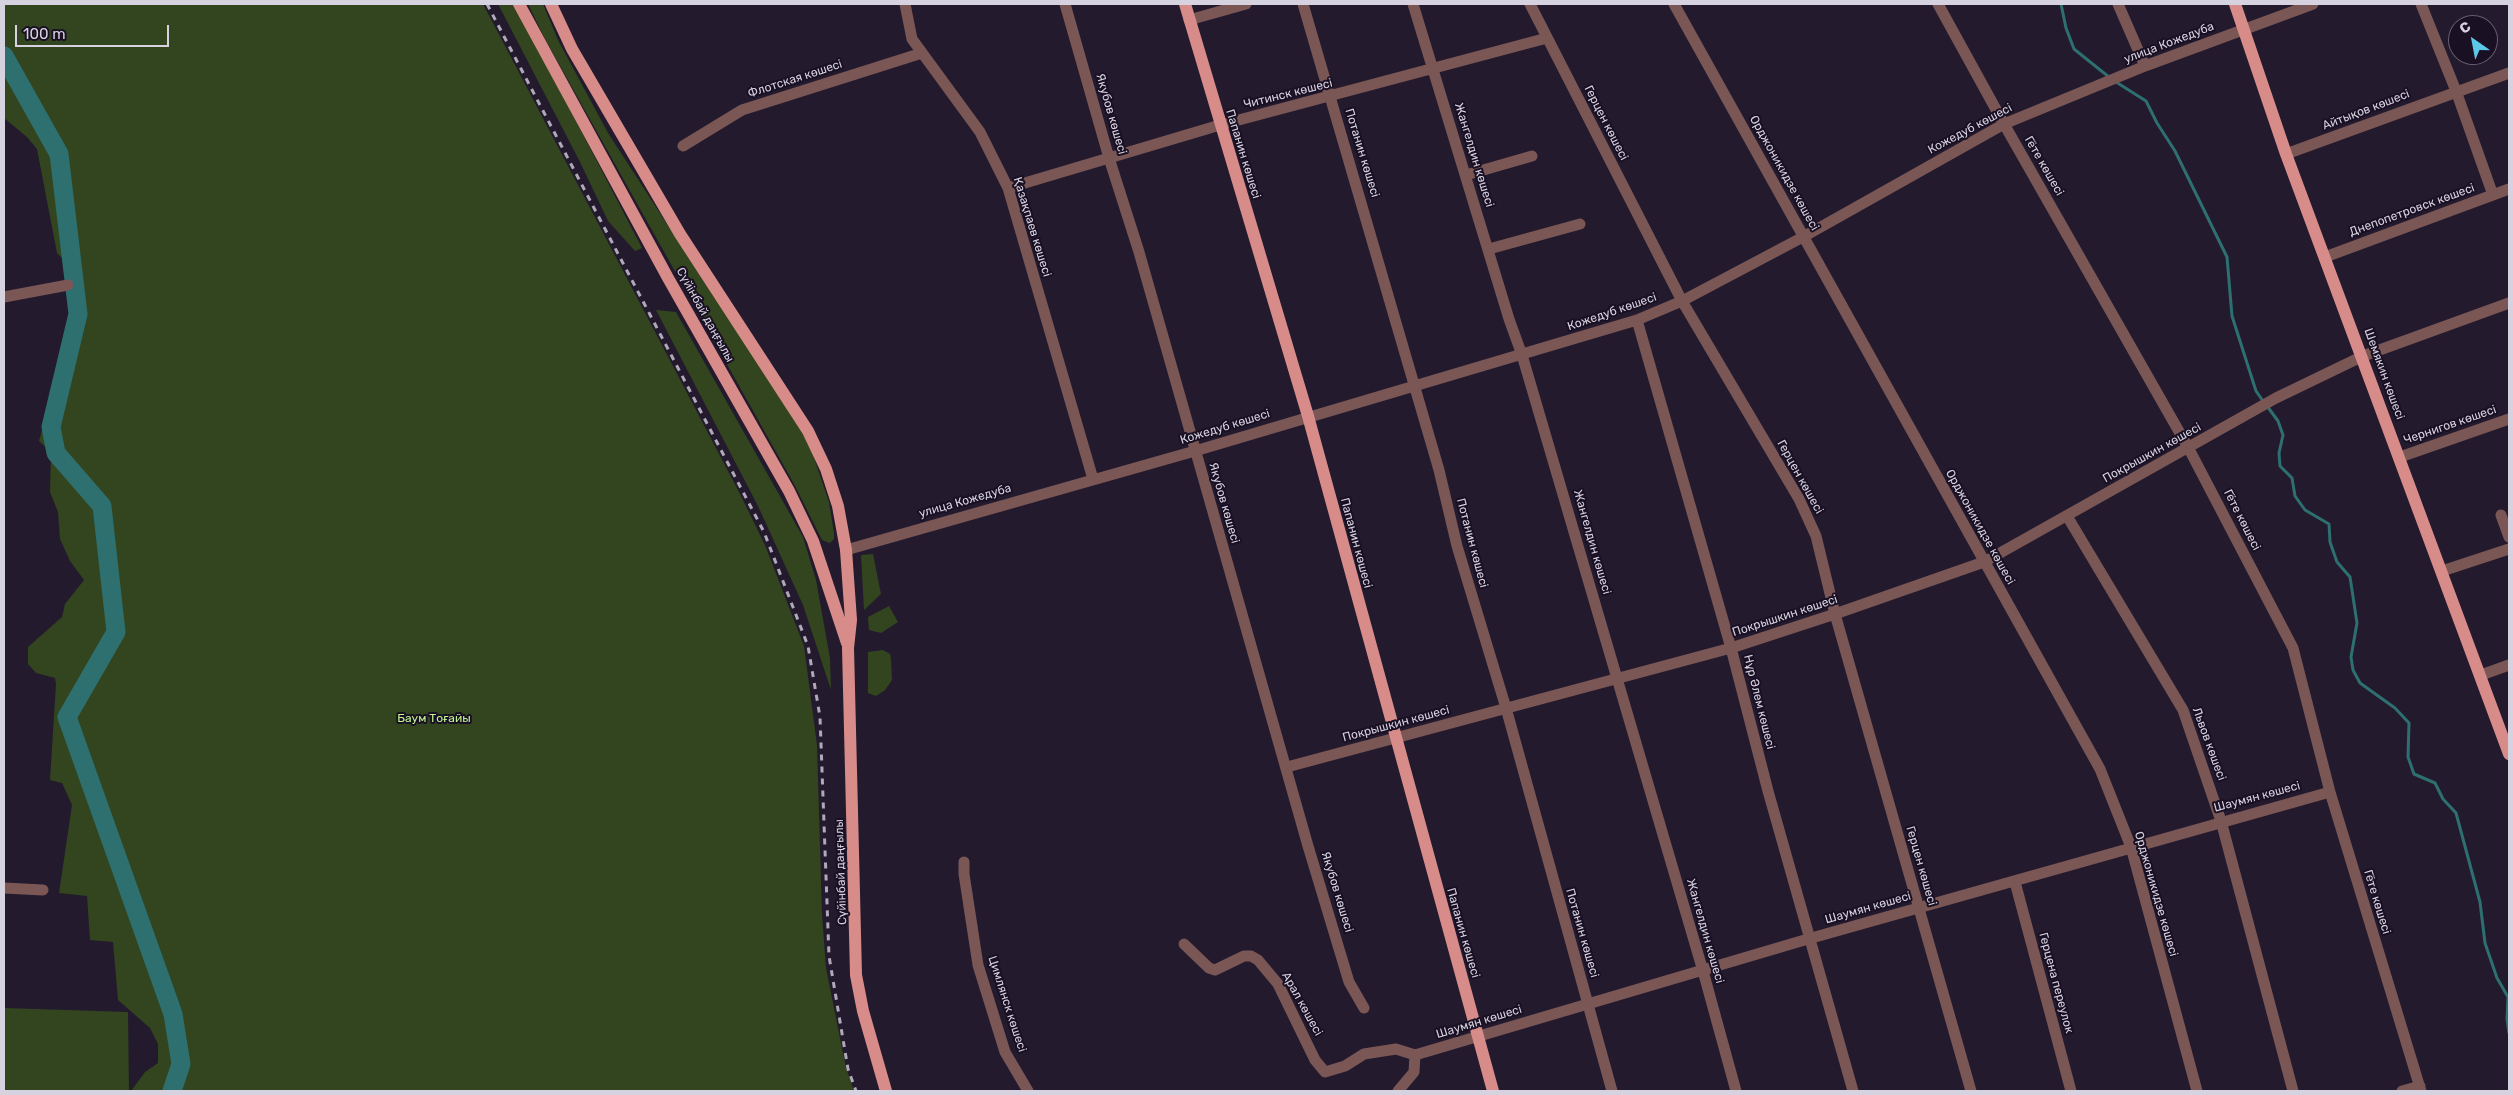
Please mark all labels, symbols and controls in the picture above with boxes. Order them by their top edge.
scale bar [18,15,171,47]
north arrow [2448,15,2498,65]
text: С [2456,18,2474,38]
street label: улица Кожедуба [2122,19,2216,67]
text: 100 m [23,25,65,43]
street label: Флотская көшесі [746,57,844,101]
street label: Якубов көшесі [1093,72,1129,156]
street label: Читинск көшесі [1242,76,1334,112]
street label: Герцен көшесі [1581,83,1631,163]
street label: Айтықов көшесі [2320,87,2412,133]
street label: Жангелдин көшесі [1451,101,1497,209]
street label: Кожедуб көшесі [1925,101,2015,157]
street label: Потанин көшесі [1342,107,1382,199]
street label: Папанин көшесі [1223,108,1263,200]
street label: Орджоникидзе көшесі [1746,113,1822,233]
street label: Гёте көшесі [2021,134,2067,198]
street label: Қазақпаев көшесі [1010,176,1054,278]
street label: Днепопетровск көшесі [2347,181,2477,239]
street label: Сүйінбай даңғылы [673,265,737,365]
street label: Кожедуб көшесі [1566,290,1658,334]
street label: Шемякин көшесі [2361,326,2407,422]
street label: Чернигов көшесі [2402,402,2498,448]
street label: Кожедуб көшесі [1178,406,1272,448]
street label: Покрышкин көшесі [2100,420,2204,486]
street label: Герцен көшесі [1774,438,1826,516]
street label: Якубов көшесі [1206,461,1242,545]
street label: Орджоникидзе көшесі [1942,467,2018,587]
street label: улица Кожедуба [917,481,1013,521]
street label: Гёте көшесі [2221,487,2263,553]
street label: Жангелдин көшесі [1570,488,1614,596]
street label: Папанин көшесі [1337,496,1375,590]
street label: Потанин көшесі [1453,497,1491,589]
street label: Покрышкин көшесі [1730,592,1840,640]
street label: Нұр Әлем көшесі [1740,653,1778,751]
street label: Покрышкин көшесі [1341,703,1451,745]
street label: Львов көшесі [2189,705,2229,783]
park label: Баум Тоғайы [397,712,471,726]
street label: Шаумян көшесі [2212,779,2302,815]
street label: Сүйінбай даңғылы [832,819,850,925]
street label: Герцен көшесі [1903,825,1939,907]
street label: Орджоникидзе көшесі [2131,830,2181,958]
street label: Якубов көшесі [1318,850,1356,934]
street label: Гёте көшесі [2360,868,2394,936]
street label: Жангелдин көшесі [1683,877,1727,985]
street label: Папанин көшесі [1443,886,1483,980]
street label: Потанин көшесі [1562,887,1602,979]
street label: Шаумян көшесі [1823,889,1913,927]
street label: Герцена переулок [2036,931,2076,1035]
street label: Цимлянск көшесі [985,954,1029,1054]
street label: Арал көшесі [1279,970,1325,1038]
street label: Шаумян көшесі [1434,1002,1524,1042]

